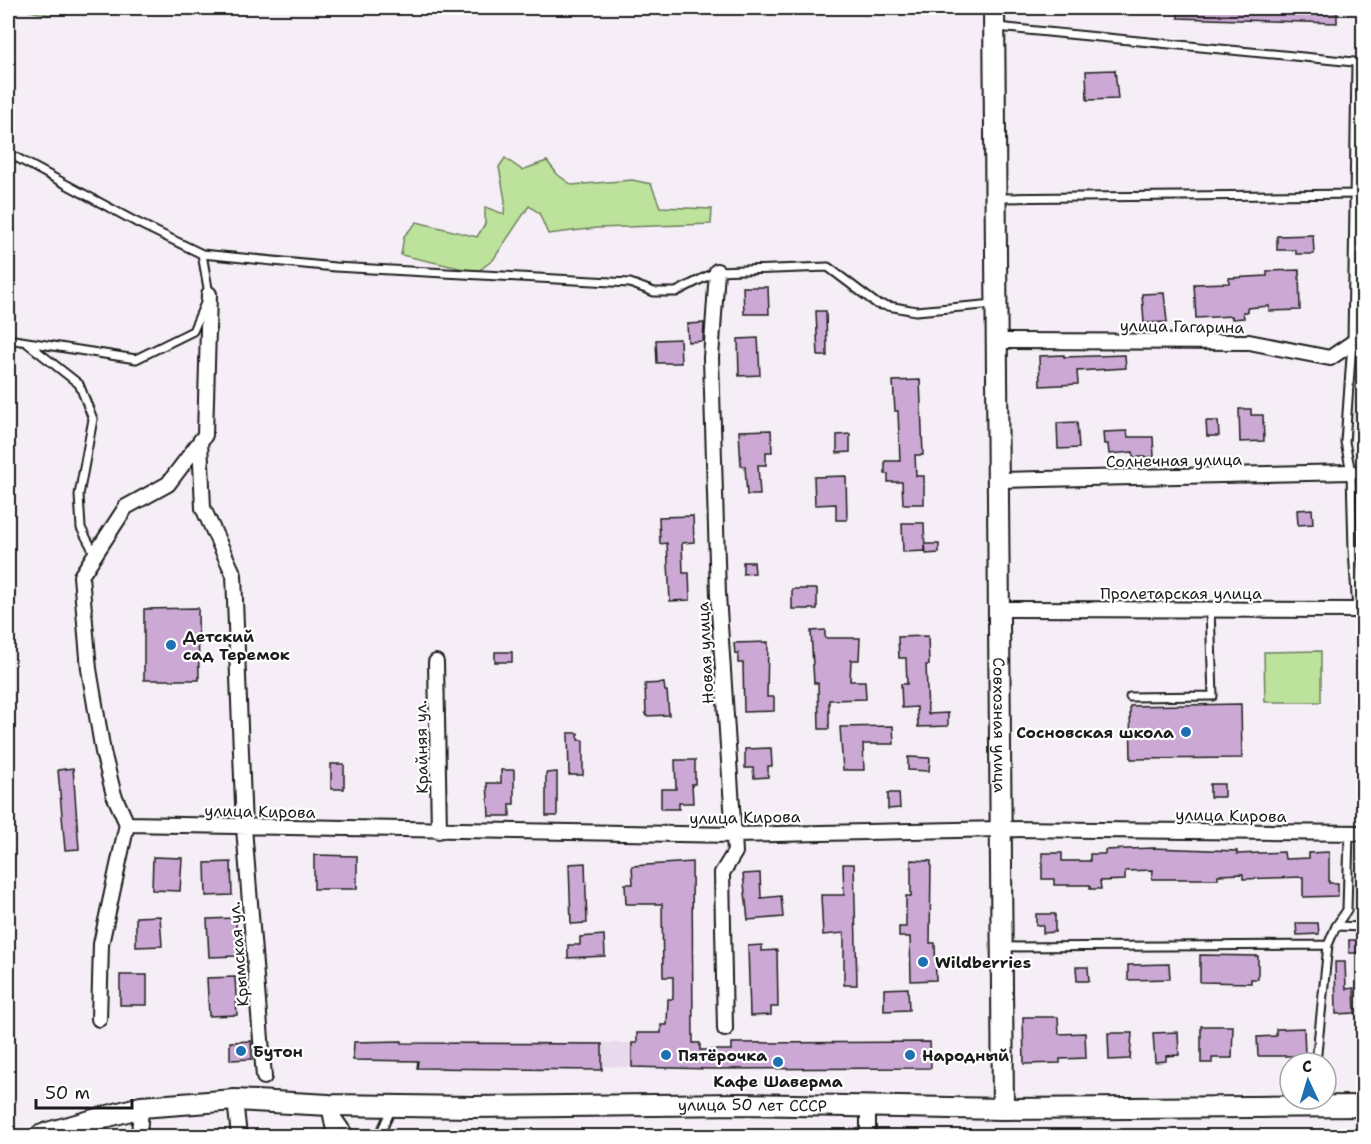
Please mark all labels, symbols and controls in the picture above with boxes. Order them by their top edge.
street label: улица Гагарина [1120,315,1244,338]
street label: Солнечная улица [1106,449,1242,472]
street label: Пролетарская улица [1100,583,1262,604]
street label: Новая улица [692,601,719,705]
place label: Детский сад Теремок [183,626,290,665]
marker: Детский сад Теремок [164,638,178,652]
street label: Совхозная улица [988,657,1010,793]
street label: Крайняя ул. [410,700,433,794]
place label: Сосновская школа [1016,722,1174,743]
marker: Сосновская школа [1179,725,1193,739]
street label: улица Кирова [204,800,316,823]
street label: улица Кирова [1175,804,1287,827]
street label: улица Кирова [689,806,801,829]
street label: Крымская ул. [223,901,254,1007]
place label: Wildberries [935,952,1031,973]
marker: Wildberries [916,955,930,969]
place label: Бутон [253,1041,303,1062]
marker: Бутон [234,1044,248,1058]
place label: Пятёрочка [678,1045,767,1066]
place label: Народный [922,1045,1009,1066]
marker: Пятёрочка [659,1048,673,1062]
marker: Народный [903,1048,917,1062]
north arrow [1278,1051,1338,1111]
marker: Кафе Шаверма [771,1055,785,1069]
text: С [1301,1056,1313,1077]
place label: Кафе Шаверма [713,1071,843,1092]
scale bar [36,1072,132,1110]
text: 50 m [45,1081,90,1105]
street label: улица 50 лет СССР [678,1094,827,1117]

